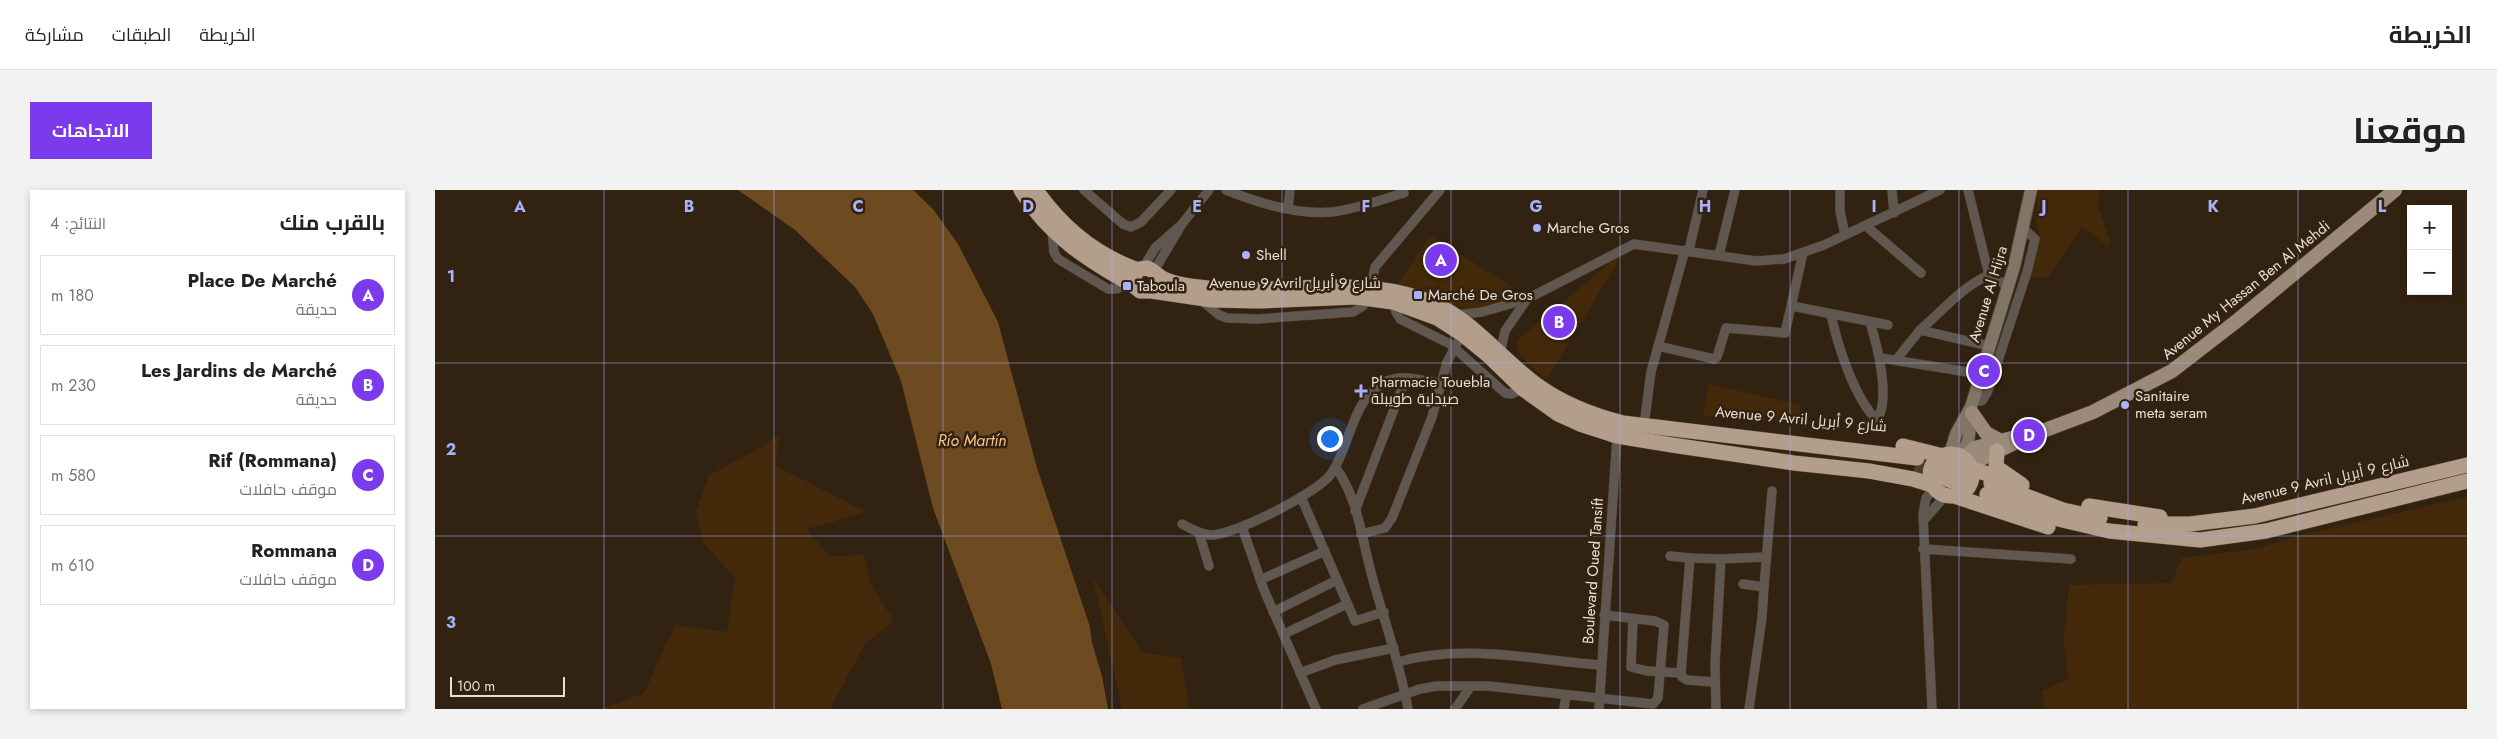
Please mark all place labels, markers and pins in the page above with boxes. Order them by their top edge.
place label: Marche Gros [1547,217,1629,239]
marker: Marche Gros [1531,222,1543,234]
pin: A [1425,241,1457,279]
place label: Shell [1256,244,1287,266]
marker: Shell [1240,249,1252,261]
place label: Taboula [1137,275,1185,297]
marker: Taboula [1121,280,1133,292]
place label: Marché De Gros [1428,284,1533,306]
marker: Marché De Gros [1412,289,1424,301]
pin: B [1543,303,1575,341]
pin: C [1968,352,2000,390]
place label: Pharmacie Touebla صيدلية طويبلة [1371,371,1490,410]
marker: Pharmacie Touebla صيدلية طويبلة [1355,385,1367,397]
place label: Sanitaire meta seram [2135,385,2208,424]
marker: Sanitaire meta seram [2119,399,2131,411]
pin: D [2013,416,2045,454]

